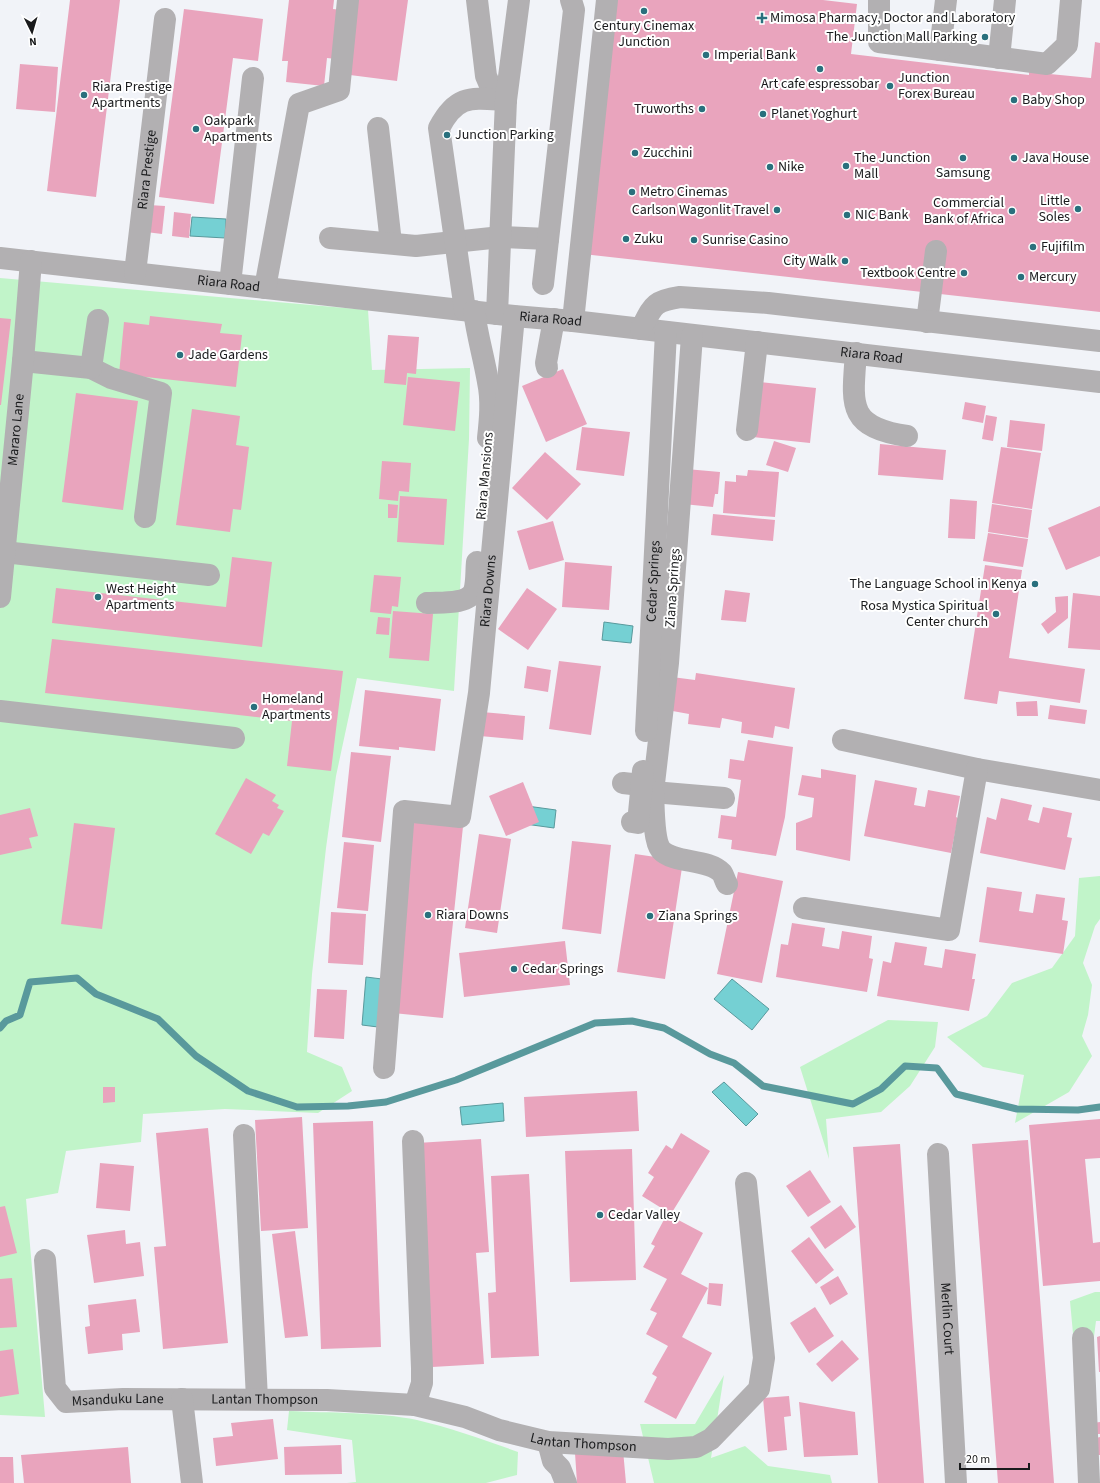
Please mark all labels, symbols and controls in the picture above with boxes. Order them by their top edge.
marker: Century Cinemax Junction [639,6,649,16]
place label: Mimosa Pharmacy, Doctor and Laboratory [770,8,1016,28]
north arrow [12,12,52,52]
marker: Mimosa Pharmacy, Doctor and Laboratory [757,13,767,23]
place label: Century Cinemax Junction [594,16,695,52]
place label: The Junction Mall Parking [826,27,977,47]
marker: The Junction Mall Parking [980,32,990,42]
text: N [29,34,37,49]
place label: Imperial Bank [714,45,796,65]
marker: Imperial Bank [701,50,711,60]
marker: Art cafe espressobar [815,64,825,74]
place label: Junction Forex Bureau [898,68,975,104]
place label: Art cafe espressobar [761,74,879,94]
place label: Riara Prestige Apartments [92,77,172,113]
marker: Junction Forex Bureau [885,81,895,91]
marker: Riara Prestige Apartments [79,90,89,100]
place label: Baby Shop [1022,90,1085,110]
marker: Baby Shop [1009,95,1019,105]
place label: Truworths [634,99,694,119]
marker: Truworths [697,104,707,114]
place label: Planet Yoghurt [771,104,857,124]
marker: Planet Yoghurt [758,109,768,119]
place label: Oakpark Apartments [204,111,273,147]
marker: Oakpark Apartments [191,124,201,134]
place label: Junction Parking [455,125,554,145]
street label: Riara Prestige [133,129,162,211]
marker: Junction Parking [442,130,452,140]
place label: Zucchini [643,143,692,163]
marker: Zucchini [630,148,640,158]
place label: The Junction Mall [854,148,931,184]
place label: Java House [1022,148,1089,168]
marker: Samsung [958,153,968,163]
marker: Java House [1009,153,1019,163]
place label: Nike [778,157,804,177]
marker: The Junction Mall [841,161,851,171]
marker: Nike [765,162,775,172]
place label: Samsung [936,163,990,183]
place label: Metro Cinemas [640,182,728,202]
marker: Metro Cinemas [627,187,637,197]
place label: Little Soles [1039,191,1070,227]
place label: Commercial Bank of Africa [924,193,1004,229]
place label: Carlson Wagonlit Travel [632,200,769,220]
marker: Little Soles [1073,204,1083,214]
marker: Carlson Wagonlit Travel [772,205,782,215]
place label: NIC Bank [855,205,908,225]
marker: Commercial Bank of Africa [1007,206,1017,216]
marker: NIC Bank [842,210,852,220]
place label: Zuku [634,229,663,249]
place label: Sunrise Casino [702,230,788,250]
marker: Zuku [621,234,631,244]
marker: Sunrise Casino [689,235,699,245]
place label: Fujifilm [1041,237,1085,257]
marker: Fujifilm [1028,242,1038,252]
place label: City Walk [783,251,837,271]
marker: City Walk [840,256,850,266]
place label: Textbook Centre [860,263,956,283]
place label: Mercury [1029,267,1077,287]
marker: Textbook Centre [959,268,969,278]
street label: Riara Road [196,270,261,297]
marker: Mercury [1016,272,1026,282]
street label: Riara Road [518,306,583,332]
street label: Riara Road [839,342,904,369]
place label: Jade Gardens [188,345,268,365]
marker: Jade Gardens [175,350,185,360]
street label: Mararo Lane [3,393,30,467]
street label: Riara Mansions [471,431,499,521]
street label: Cedar Springs [641,540,666,622]
street label: Ziana Springs [660,547,686,628]
street label: Riara Downs [475,554,502,628]
place label: The Language School in Kenya [849,574,1027,594]
place label: West Height Apartments [106,579,176,615]
marker: The Language School in Kenya [1030,579,1040,589]
marker: West Height Apartments [93,592,103,602]
place label: Rosa Mystica Spiritual Center church [860,596,988,632]
marker: Rosa Mystica Spiritual Center church [991,609,1001,619]
place label: Homeland Apartments [262,689,331,725]
marker: Homeland Apartments [249,702,259,712]
place label: Riara Downs [436,905,509,925]
place label: Ziana Springs [658,906,738,926]
marker: Riara Downs [423,910,433,920]
marker: Ziana Springs [645,911,655,921]
place label: Cedar Springs [522,959,604,979]
marker: Cedar Springs [509,964,519,974]
place label: Cedar Valley [608,1205,681,1225]
marker: Cedar Valley [595,1210,605,1220]
street label: Merlin Court [935,1282,959,1356]
street label: Msanduku Lane [71,1389,164,1412]
street label: Lantan Thompson [211,1389,318,1410]
street label: Lantan Thompson [528,1428,637,1457]
scale bar [960,1445,1029,1471]
text: 20 m [966,1451,990,1468]

